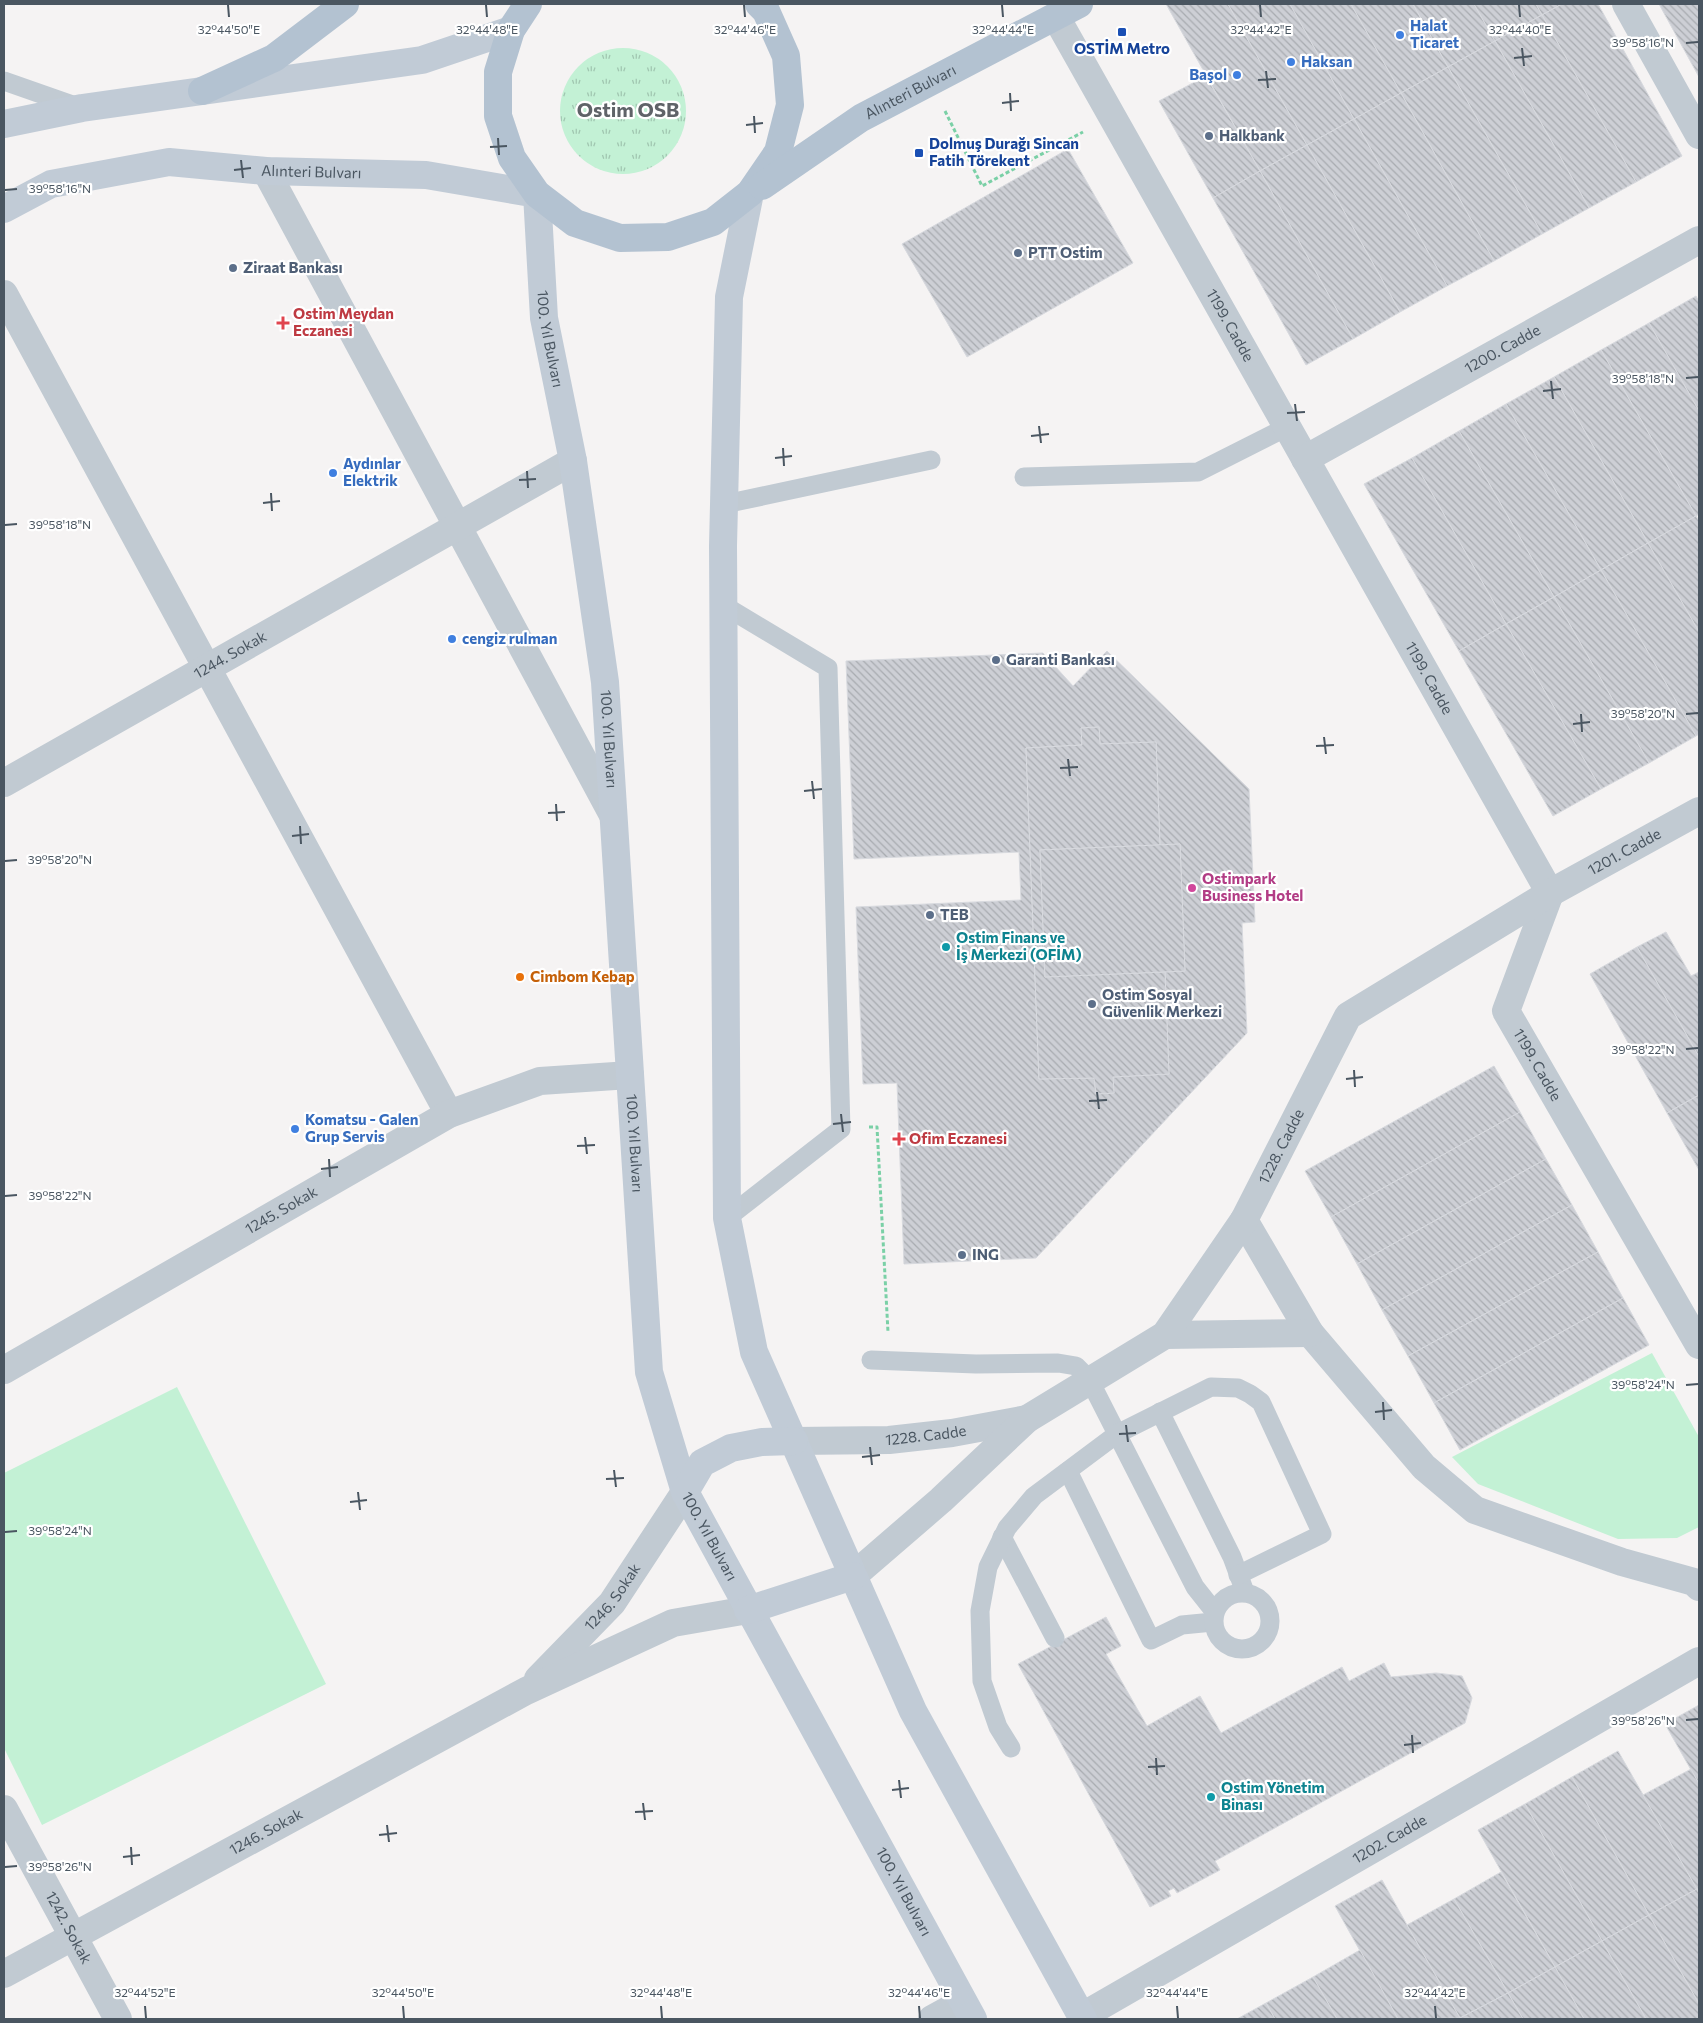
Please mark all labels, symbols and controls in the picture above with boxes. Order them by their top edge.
place label: Halat Ticaret [1410,16,1459,51]
text: 32°44'50"E [198,22,260,36]
text: 32°44'48"E [456,22,518,36]
text: 32°44'46"E [714,22,776,36]
text: 32°44'44"E [972,22,1034,36]
text: 32°44'42"E [1230,22,1292,36]
text: 32°44'40"E [1489,22,1551,36]
marker: OSTİM Metro [1116,26,1128,38]
marker: Halat Ticaret [1394,29,1406,41]
text: 39°58'16"N [1612,35,1674,49]
place label: OSTİM Metro [1074,39,1170,57]
place label: Haksan [1301,52,1352,70]
marker: Haksan [1285,56,1297,68]
street label: Alınteri Bulvarı [861,60,959,122]
place label: Başol [1189,65,1227,83]
marker: Başol [1231,69,1243,81]
district label: Ostim OSB [577,97,679,121]
place label: Halkbank [1219,126,1285,144]
marker: Halkbank [1203,130,1215,142]
place label: Dolmuş Durağı Sincan Fatih Törekent [929,134,1079,169]
marker: Dolmuş Durağı Sincan Fatih Törekent [913,147,925,159]
street label: Alınteri Bulvarı [261,161,362,181]
text: 39°58'16"N [29,181,91,195]
place label: PTT Ostim [1028,243,1103,261]
marker: PTT Ostim [1012,247,1024,259]
place label: Ziraat Bankası [243,258,343,276]
marker: Ziraat Bankası [227,262,239,274]
street label: 1199. Cadde [1203,285,1258,364]
street label: 100. Yıl Bulvarı [534,290,568,389]
place label: Ostim Meydan Eczanesi [293,304,394,339]
marker: Ostim Meydan Eczanesi [277,317,289,329]
street label: 1200. Cadde [1461,320,1543,377]
text: 39°58'18"N [1612,371,1674,385]
place label: Aydınlar Elektrik [343,454,401,489]
marker: Aydınlar Elektrik [327,467,339,479]
text: 39°58'18"N [29,517,91,531]
street label: 1244. Sokak [190,626,269,682]
place label: cengiz rulman [462,629,557,647]
marker: cengiz rulman [446,633,458,645]
street label: 1199. Cadde [1402,638,1457,717]
place label: Garanti Bankası [1006,650,1115,668]
marker: Garanti Bankası [990,654,1002,666]
street label: 100. Yıl Bulvarı [598,689,622,789]
text: 39°58'20"N [1611,706,1675,720]
street label: 1201. Cadde [1584,824,1664,878]
text: 39°58'20"N [28,852,92,866]
place label: Ostimpark Business Hotel [1202,869,1303,904]
marker: Ostimpark Business Hotel [1186,882,1198,894]
place label: TEB [940,905,969,923]
marker: TEB [924,909,936,921]
place label: Ostim Finans ve İş Merkezi (OFİM) [956,928,1082,963]
marker: Ostim Finans ve İş Merkezi (OFİM) [940,941,952,953]
place label: Cimbom Kebap [530,967,635,985]
marker: Cimbom Kebap [514,971,526,983]
place label: Ostim Sosyal Güvenlik Merkezi [1102,985,1222,1020]
marker: Ostim Sosyal Güvenlik Merkezi [1086,998,1098,1010]
street label: 1199. Cadde [1510,1025,1566,1104]
text: 39°58'22"N [1611,1042,1675,1056]
street label: 100. Yıl Bulvarı [623,1093,648,1193]
street label: 1228. Cadde [1254,1105,1307,1187]
place label: Komatsu - Galen Grup Servis [305,1110,418,1145]
marker: Komatsu - Galen Grup Servis [289,1123,301,1135]
place label: Ofim Eczanesi [909,1129,1007,1147]
marker: Ofim Eczanesi [893,1133,905,1145]
street label: 1245. Sokak [242,1182,320,1237]
text: 39°58'22"N [28,1188,92,1202]
place label: ING [972,1245,999,1263]
marker: ING [956,1249,968,1261]
text: 39°58'24"N [1611,1377,1675,1391]
street label: 1228. Cadde [885,1421,968,1448]
street label: 100. Yıl Bulvarı [679,1488,742,1584]
text: 39°58'24"N [28,1523,92,1537]
street label: 1246. Sokak [580,1560,644,1634]
text: 39°58'26"N [1611,1713,1675,1727]
place label: Ostim Yönetim Binası [1221,1778,1325,1813]
marker: Ostim Yönetim Binası [1205,1791,1217,1803]
street label: 1246. Sokak [226,1804,305,1858]
street label: 1202. Cadde [1349,1810,1429,1867]
street label: 100. Yıl Bulvarı [873,1844,936,1939]
text: 39°58'26"N [28,1859,92,1873]
street label: 1242. Sokak [42,1888,96,1967]
text: 32°44'52"E [114,1985,176,1999]
text: 32°44'50"E [372,1985,434,1999]
text: 32°44'48"E [630,1985,692,1999]
text: 32°44'46"E [888,1985,950,1999]
text: 32°44'44"E [1146,1985,1208,1999]
text: 32°44'42"E [1404,1985,1466,1999]

